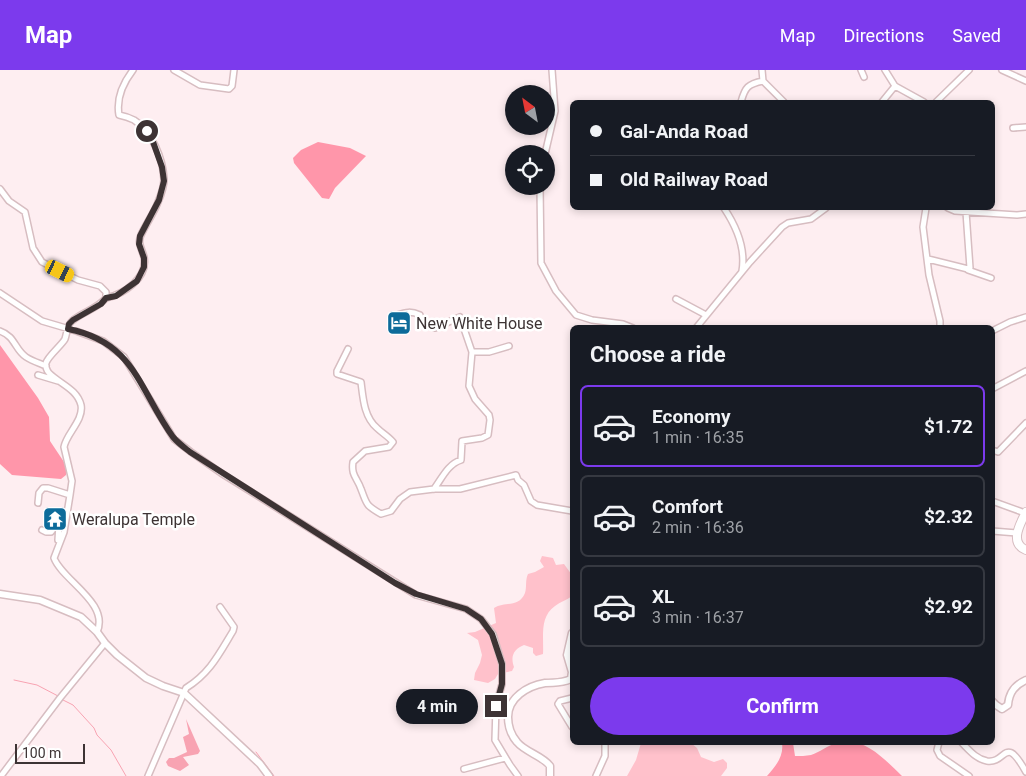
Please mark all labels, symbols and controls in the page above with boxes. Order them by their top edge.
text: Map [25,21,72,49]
text: Map [780,25,815,46]
text: Directions [843,25,924,46]
text: Saved [952,25,1001,46]
north arrow [505,85,555,135]
map controls [505,85,555,195]
route start [136,120,158,142]
text: Gal-Anda Road [620,120,748,143]
button: locate [505,145,555,195]
text: Old Railway Road [620,168,768,191]
car [43,258,76,284]
hotel icon: New White House [386,310,412,336]
place label: New White House [416,314,543,333]
text: Choose a ride [590,342,726,367]
icon: car [592,404,637,449]
text: Economy [652,405,731,428]
text: $1.72 [924,415,973,438]
text: 1 min · 16:35 [652,428,744,447]
icon: car [592,494,637,539]
text: Comfort [652,495,723,518]
text: $2.32 [924,505,973,528]
temple icon: Weralupa Temple [42,506,68,532]
place label: Weralupa Temple [72,510,195,529]
text: 2 min · 16:36 [652,518,744,537]
icon: car [592,584,637,629]
text: XL [652,585,674,608]
text: $2.92 [924,595,973,618]
text: 3 min · 16:37 [652,608,744,627]
button: Confirm [590,677,975,735]
callout: 4 min [396,688,478,724]
route end [485,695,507,717]
text: 4 min [417,697,457,716]
scale bar [15,741,85,764]
text: 100 m [22,745,61,761]

